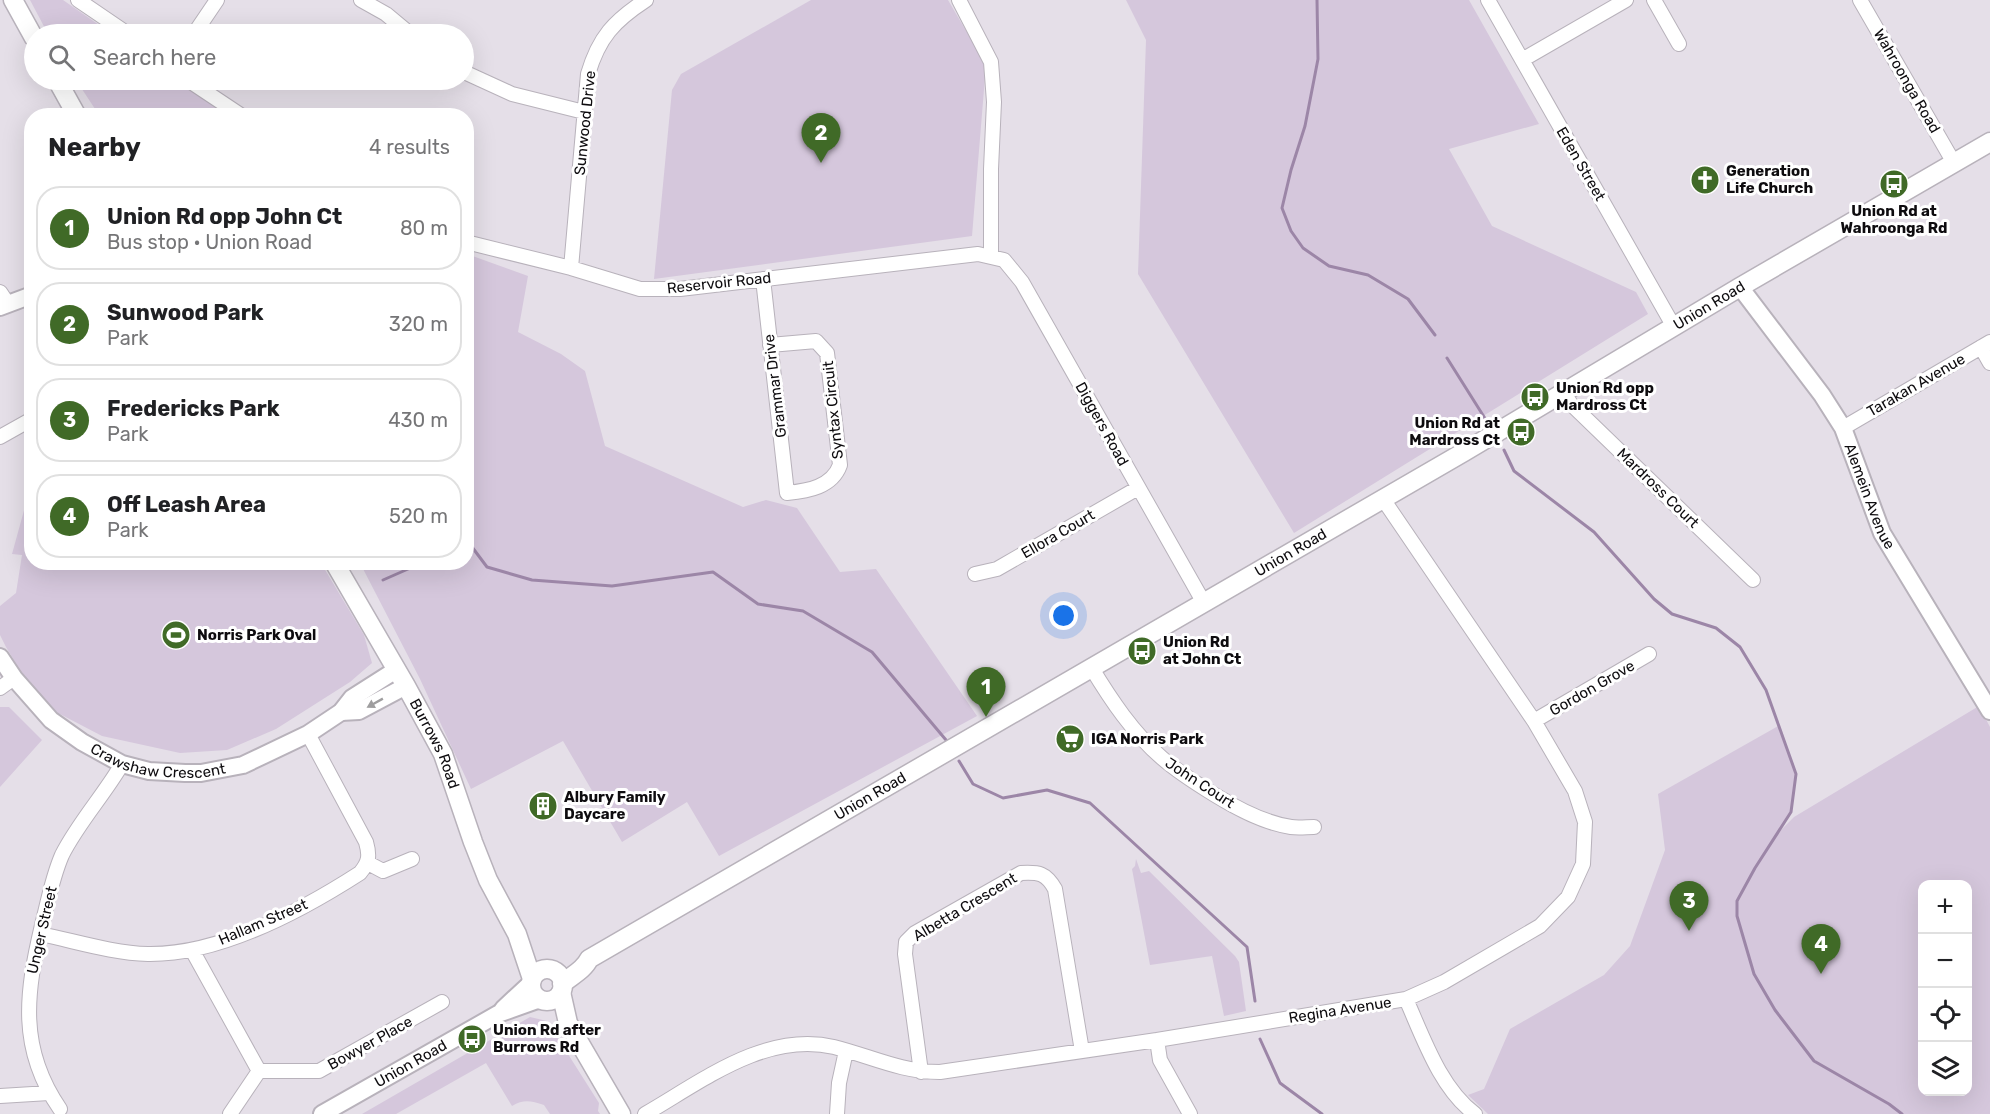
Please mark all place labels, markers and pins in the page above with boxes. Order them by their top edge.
pin: 2 [802,114,840,163]
place label: Generation Life Church [1726,162,1813,197]
church icon: Generation Life Church [1689,164,1721,196]
bus stop icon: Union Rd at Wahroonga Rd [1878,168,1910,200]
place label: Union Rd at Wahroonga Rd [1841,202,1947,237]
place label: Union Rd opp Mardross Ct [1556,379,1654,414]
bus stop icon: Union Rd opp Mardross Ct [1519,381,1551,413]
place label: Union Rd at Mardross Ct [1409,414,1500,449]
bus stop icon: Union Rd at Mardross Ct [1505,416,1537,448]
sports icon: Norris Park Oval [160,619,192,651]
place label: Norris Park Oval [197,626,316,644]
place label: Union Rd at John Ct [1163,633,1241,668]
bus stop icon: Union Rd at John Ct [1126,635,1158,667]
pin: 1 [966,668,1006,717]
supermarket icon: IGA Norris Park [1054,723,1086,755]
place label: IGA Norris Park [1091,730,1204,748]
place label: Albury Family Daycare [564,788,666,823]
building icon: Albury Family Daycare [527,790,559,822]
pin: 3 [1670,882,1708,931]
pin: 4 [1802,924,1840,974]
place label: Union Rd after Burrows Rd [493,1021,601,1056]
bus stop icon: Union Rd after Burrows Rd [456,1023,488,1055]

